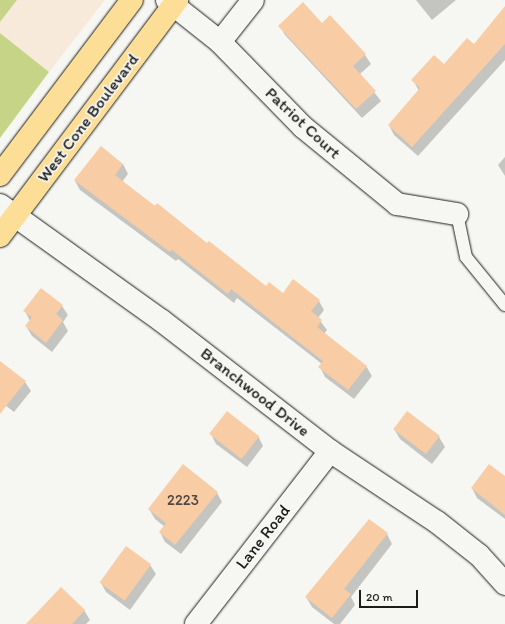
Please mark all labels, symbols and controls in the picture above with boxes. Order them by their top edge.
street label: West Cone Boulevard [33,50,143,186]
street label: Patriot Court [261,83,345,163]
street label: Branchwood Drive [196,343,314,441]
house number: 2223 [167,492,199,510]
street label: Lane Road [232,501,294,573]
scale bar [361,582,420,608]
text: 20 m [366,590,393,604]

